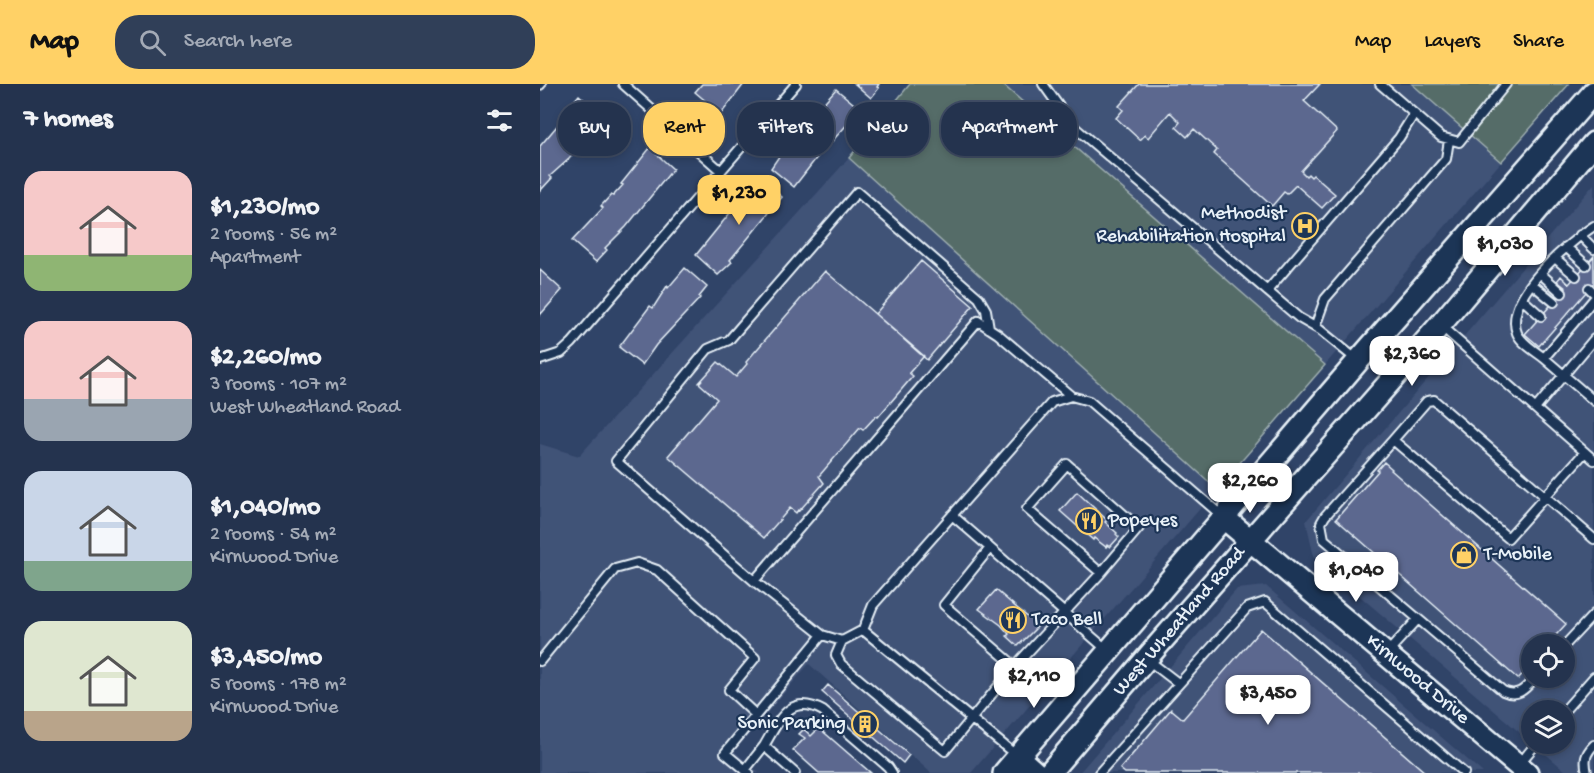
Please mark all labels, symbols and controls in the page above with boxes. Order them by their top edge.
search box [115,15,535,69]
text: Map [30,26,79,59]
icon: search [136,26,169,59]
text: Search here [184,29,292,55]
text: Map [1355,30,1391,55]
text: Layers [1424,30,1480,55]
text: Share [1513,30,1564,55]
chip: Buy [558,102,631,156]
chip: Rent [643,102,725,156]
chip: Filters [737,102,834,156]
chip: New [846,102,929,156]
chip: Apartment [941,102,1077,156]
icon: filters [483,104,516,137]
text: 7 homes [24,105,113,136]
pin: $1,230 [690,175,788,226]
text: $1,230 [712,183,766,206]
text: $1,230/mo [210,193,320,224]
icon: home [72,195,144,267]
place label: Methodist Rehabilitation Hospital [1096,203,1288,249]
hospital icon: Methodist Rehabilitation Hospital [1290,211,1320,241]
text: 2 rooms · 56 m² [210,224,337,247]
pin: $1,030 [1456,226,1554,277]
text: $1,030 [1477,234,1533,257]
text: Apartment [210,247,300,270]
pin: $2,360 [1363,336,1461,387]
text: $2,260/mo [210,343,321,374]
text: $2,360 [1384,344,1440,367]
icon: home [72,345,144,417]
text: 3 rooms · 107 m² [210,374,347,397]
text: West Wheatland Road [210,397,400,420]
pin: $2,260 [1201,463,1299,514]
text: $2,260 [1222,471,1278,494]
text: $1,040/mo [210,493,320,524]
icon: home [72,495,144,567]
restaurant icon: Popeyes [1074,506,1104,536]
place label: Popeyes [1107,510,1178,533]
text: 2 rooms · 54 m² [210,524,337,547]
shop icon: T-Mobile [1449,540,1479,570]
street label: West Wheatland Road [1109,541,1253,701]
place label: T-Mobile [1483,544,1553,567]
text: Kirnwood Drive [210,547,338,570]
pin: $1,040 [1307,552,1405,603]
text: $1,040 [1328,560,1384,583]
restaurant icon: Taco Bell [998,605,1028,635]
place label: Taco Bell [1031,609,1102,632]
street label: Kirnwood Drive [1360,630,1474,730]
map controls [1521,634,1575,754]
button: locate [1521,634,1575,688]
text: $3,450/mo [210,643,322,674]
icon: home [72,645,144,717]
pin: $2,110 [985,658,1083,709]
text: $2,110 [1008,666,1060,689]
text: 5 rooms · 178 m² [210,674,347,697]
pin: $3,450 [1219,675,1317,726]
text: $3,450 [1240,683,1296,706]
text: Kirnwood Drive [210,697,338,720]
button: layers [1521,700,1575,754]
building icon: Sonic Parking [850,709,880,739]
place label: Sonic Parking [738,713,846,736]

